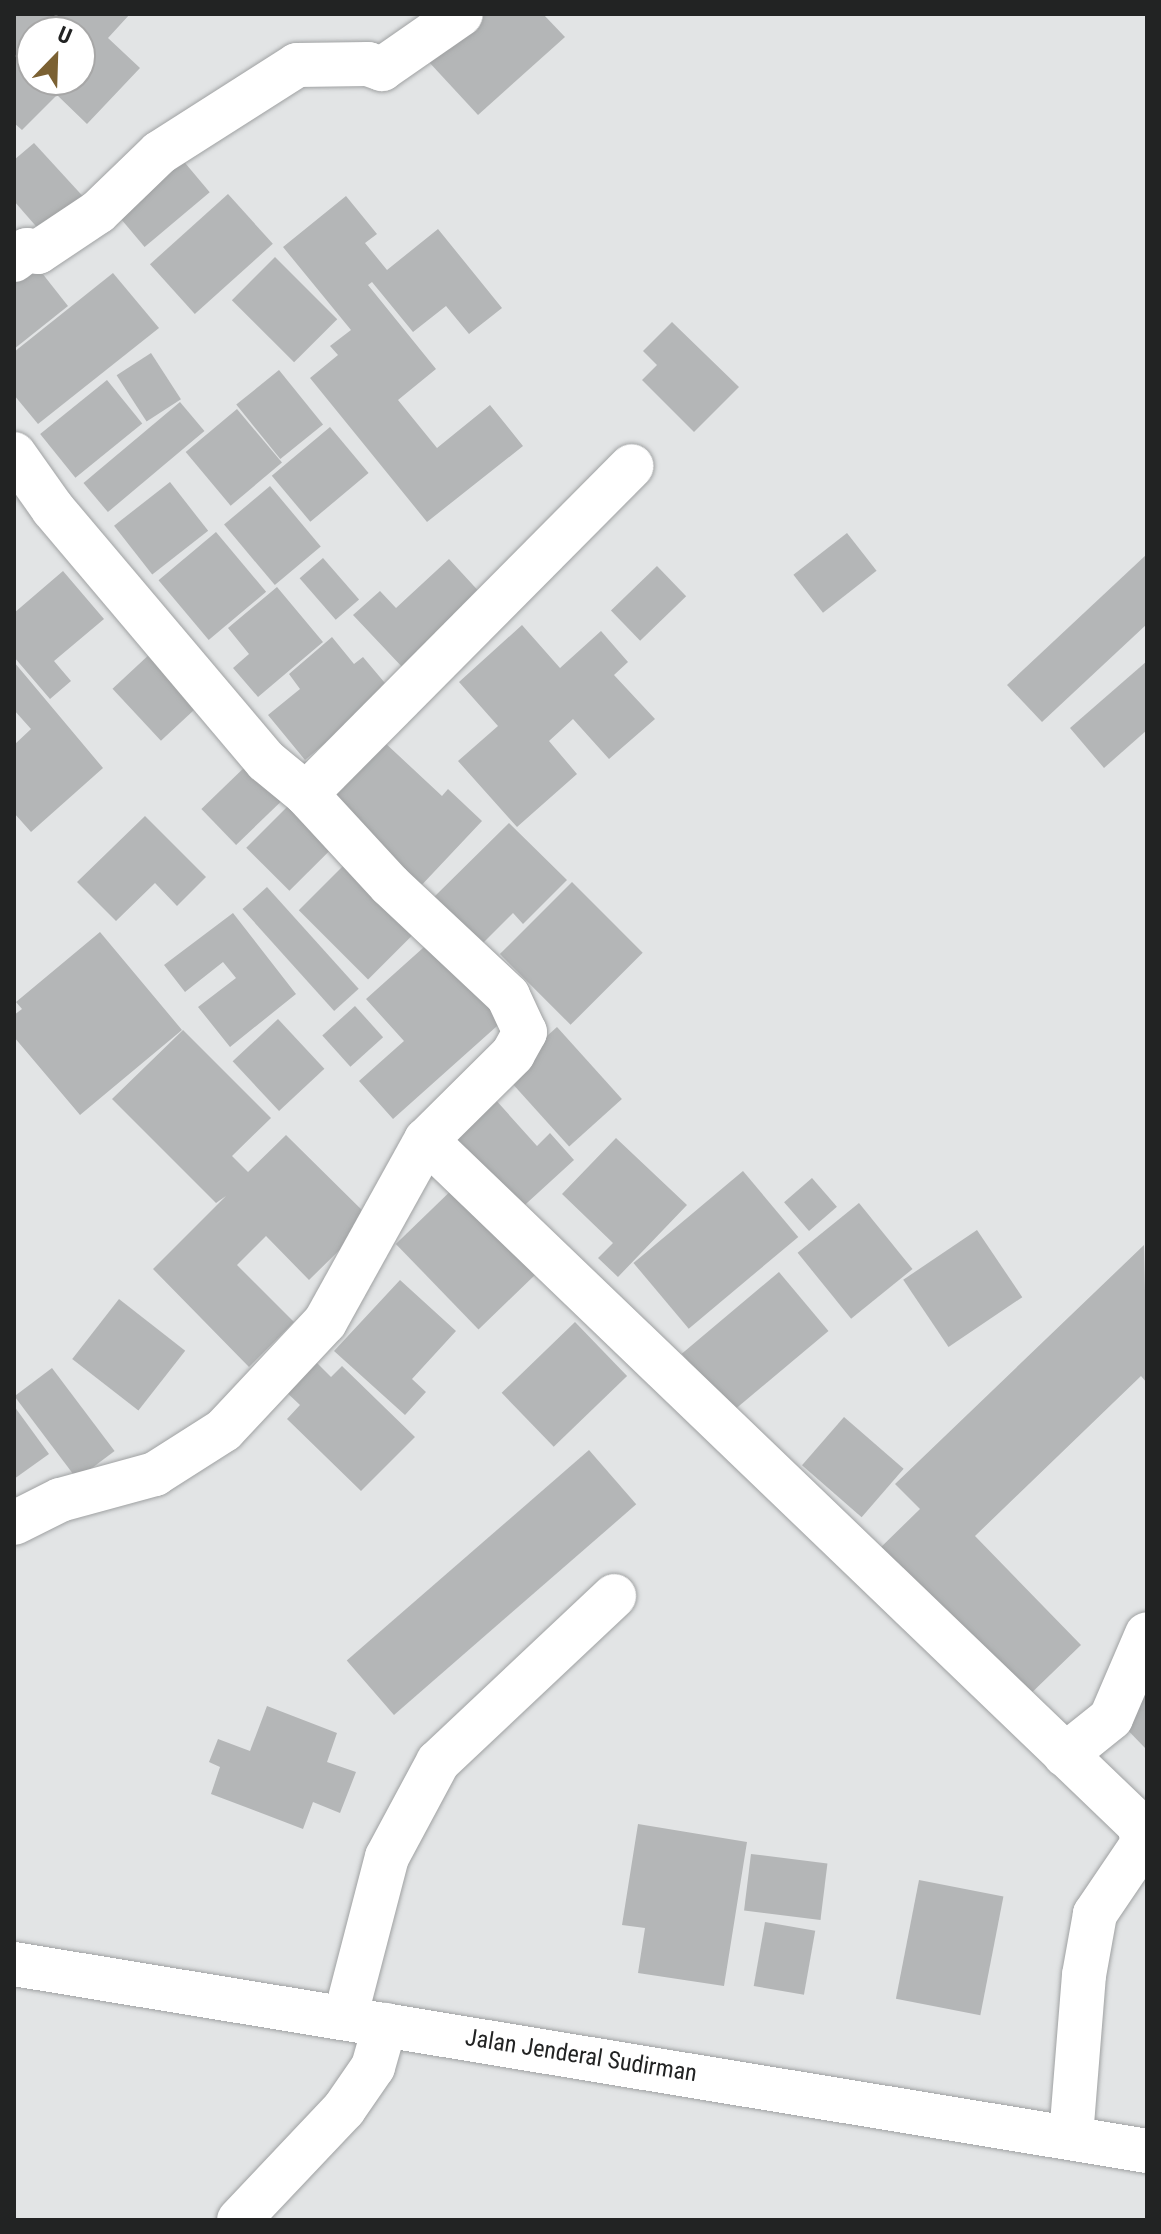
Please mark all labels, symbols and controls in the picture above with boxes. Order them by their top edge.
north arrow [16,16,96,96]
text: U [54,21,75,49]
street label: Jalan Jenderal Sudirman [463,2023,699,2089]

